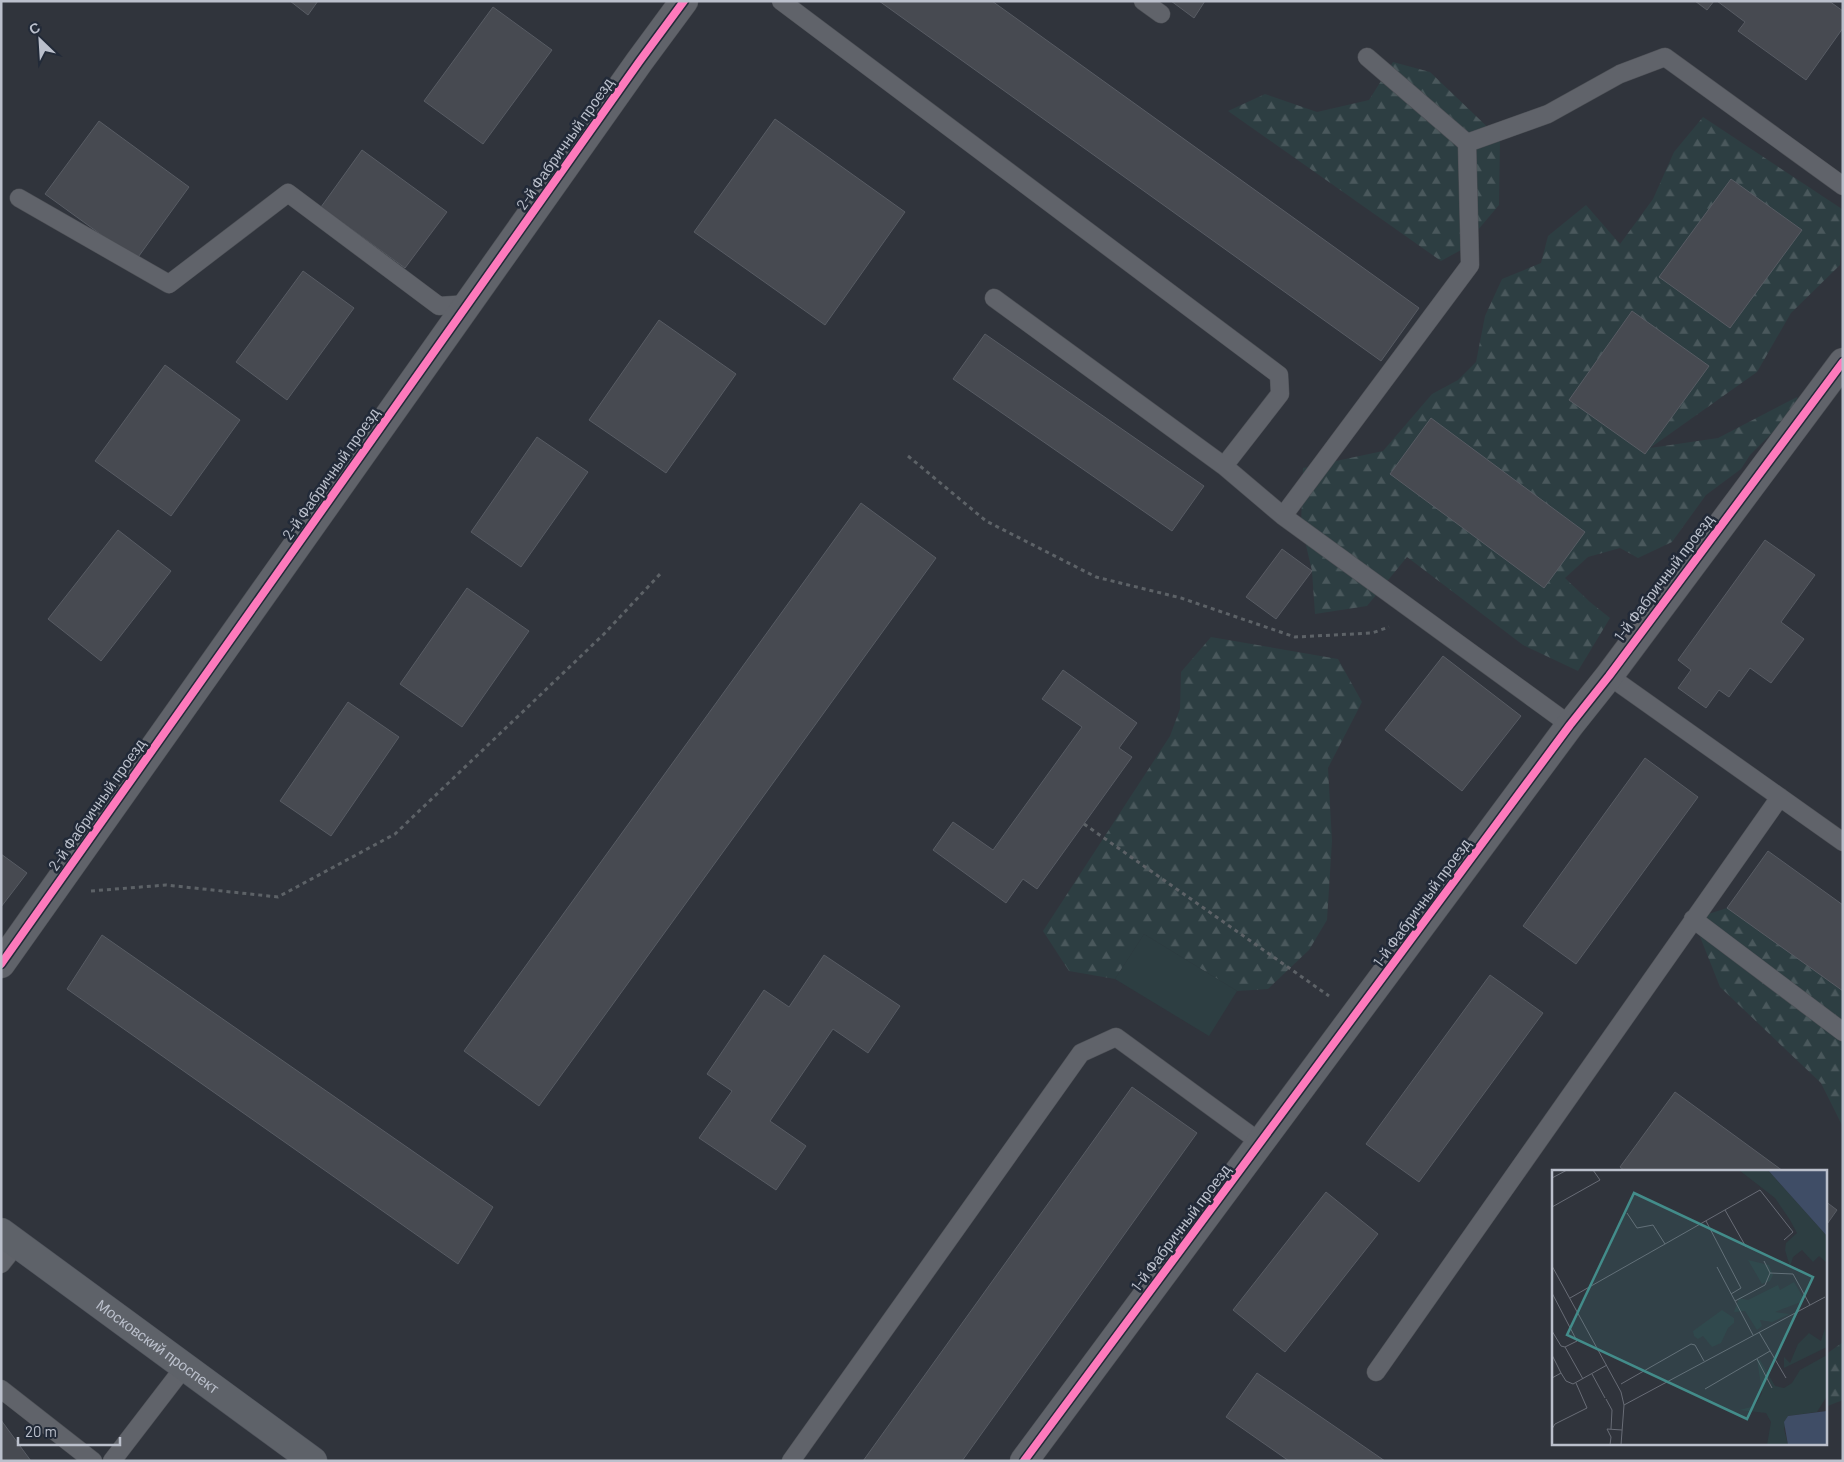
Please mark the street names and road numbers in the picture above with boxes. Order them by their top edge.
street label: 2-й Фабричный проезд [512,74,617,213]
street label: 2-й Фабричный проезд [278,404,383,543]
street label: 1-й Фабричный проезд [1610,510,1717,644]
street label: 2-й Фабричный проезд [44,735,149,874]
street label: 1-й Фабричный проезд [1369,835,1474,970]
street label: 1-й Фабричный проезд [1127,1160,1234,1294]
street label: Московский проспект [93,1295,223,1397]

